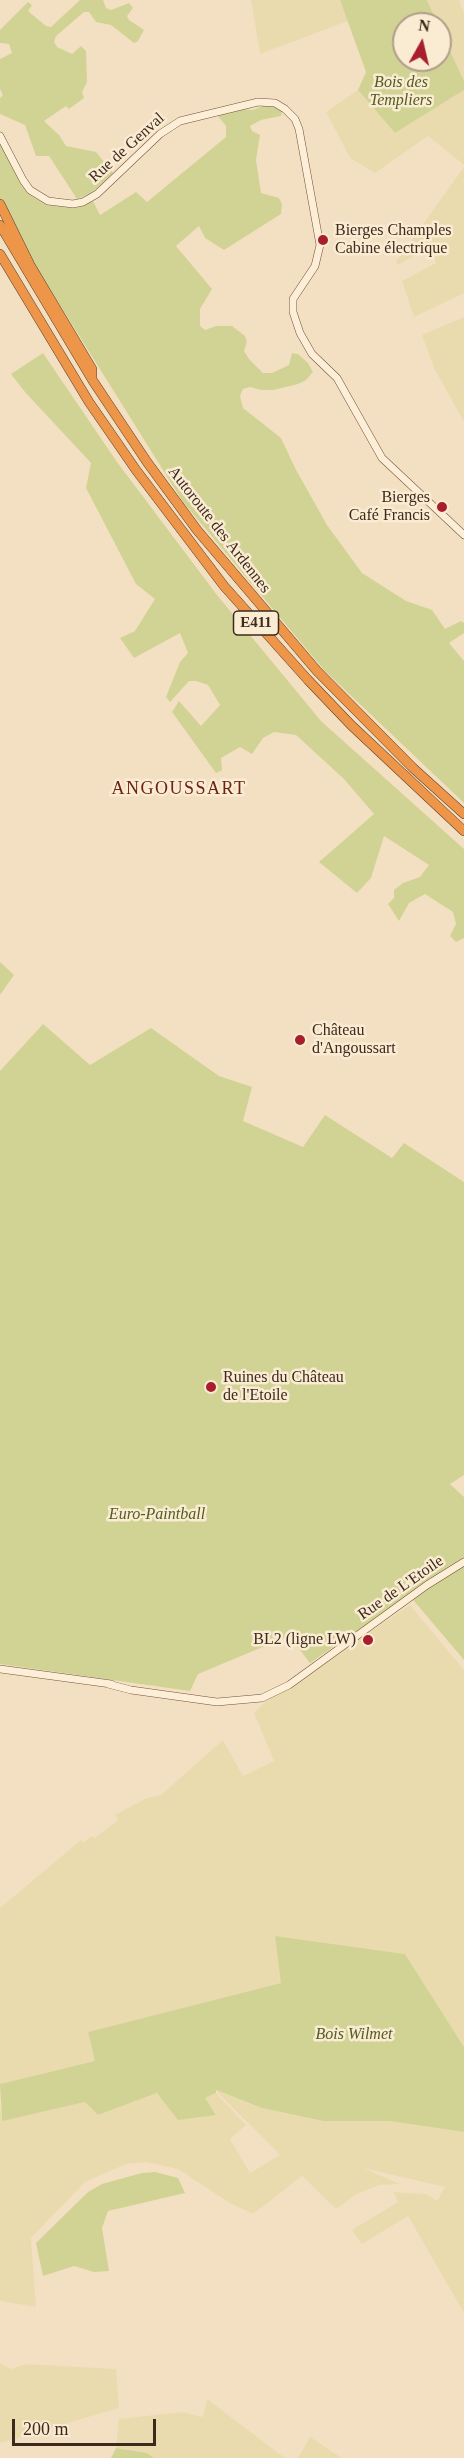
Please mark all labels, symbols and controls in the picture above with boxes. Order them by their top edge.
north arrow [392,12,452,72]
text: N [417,16,431,35]
park label: Bois des Templiers [370,73,432,111]
street label: Rue de Genval [85,109,169,187]
place label: Bierges Champles Cabine électrique [335,221,452,259]
marker: Bierges Champles Cabine électrique [316,233,330,247]
street label: Autoroute des Ardennes [164,463,274,597]
place label: Bierges Café Francis [349,488,430,526]
marker: Bierges Café Francis [435,500,449,514]
road number: E411 [234,611,278,635]
district label: ANGOUSSART [112,778,246,800]
place label: Château d'Angoussart [312,1021,396,1059]
marker: Château d'Angoussart [293,1033,307,1047]
place label: Ruines du Château de l'Etoile [223,1368,344,1406]
marker: Ruines du Château de l'Etoile [204,1380,218,1394]
park label: Euro-Paintball [109,1505,205,1525]
street label: Rue de L'Etoile [355,1552,447,1624]
place label: BL2 (ligne LW) [253,1630,356,1650]
marker: BL2 (ligne LW) [361,1633,375,1647]
park label: Bois Wilmet [316,2025,392,2045]
scale bar [15,2407,159,2445]
text: 200 m [23,2419,69,2439]

